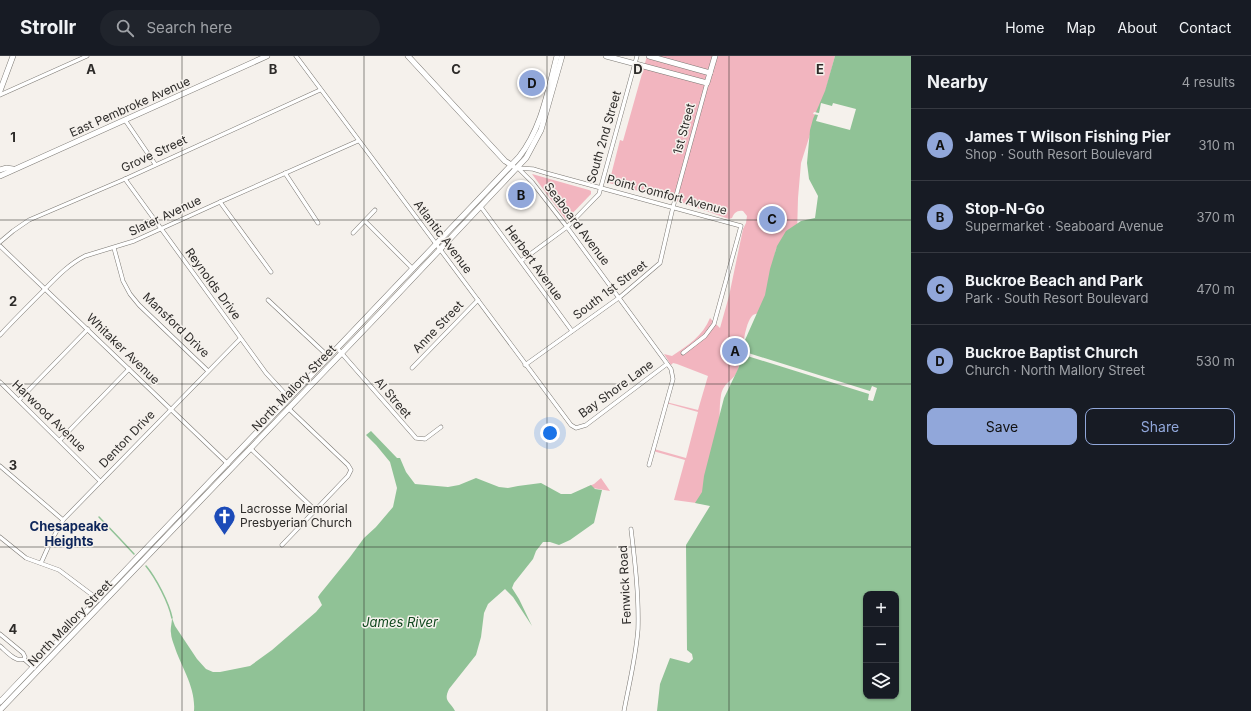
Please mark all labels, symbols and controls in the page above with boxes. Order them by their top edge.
search box [100,10,380,46]
text: Strollr [20,16,76,39]
icon: search [114,17,136,39]
text: Search here [146,18,232,37]
text: Home [1005,19,1044,36]
text: Map [1066,19,1096,36]
text: About [1118,19,1157,36]
text: Contact [1179,19,1231,36]
text: A [86,61,96,77]
text: B [269,61,278,77]
text: C [451,61,461,77]
text: D [633,61,643,77]
text: E [816,61,824,77]
pin: D [519,68,545,98]
text: Nearby [927,72,988,92]
street label: East Pembroke Avenue [67,73,192,140]
text: 4 results [1182,74,1235,90]
street label: South 2nd Street [583,89,624,185]
street label: 1st Street [669,102,698,156]
text: James T Wilson Fishing Pier [965,127,1171,146]
text: 1 [10,129,16,145]
street label: Grove Street [118,132,189,175]
text: A [935,137,945,153]
text: 310 m [1198,137,1235,153]
text: Shop · South Resort Boulevard [965,146,1152,162]
street label: Point Comfort Avenue [605,171,729,218]
street label: Seaboard Avenue [541,179,614,268]
pin: B [508,180,534,210]
street label: Slater Avenue [126,192,203,239]
street label: Atlantic Avenue [411,197,476,276]
text: Stop-N-Go [965,199,1045,218]
pin: C [759,204,785,234]
text: B [936,209,944,225]
text: 370 m [1197,209,1235,225]
text: Supermarket · Seaboard Avenue [965,218,1164,234]
street label: Herbert Avenue [502,222,567,303]
street label: Reynolds Drive [182,245,244,323]
street label: South 1st Street [570,257,650,322]
text: Buckroe Beach and Park [965,271,1143,290]
text: C [935,281,945,297]
text: 470 m [1196,281,1235,297]
street label: Mansford Drive [140,289,213,360]
text: Park · South Resort Boulevard [965,290,1148,306]
text: 2 [9,293,17,309]
street label: Anne Street [409,297,466,356]
street label: Whitaker Avenue [84,310,163,387]
pin: A [722,336,748,366]
street label: North Mallory Street [248,341,339,434]
text: Buckroe Baptist Church [965,343,1138,362]
text: D [935,353,945,369]
text: 530 m [1196,353,1235,369]
street label: Bay Shore Lane [575,356,656,421]
text: Church · North Mallory Street [965,362,1145,378]
street label: Al Street [372,374,415,421]
street label: Harwood Avenue [9,377,90,455]
street label: Denton Drive [96,407,158,470]
button: Save [927,408,1077,445]
button: Share [1085,408,1235,445]
your location [540,423,560,443]
text: 3 [9,457,17,473]
place label: Lacrosse Memorial Presbyerian Church [240,501,352,530]
church icon: Lacrosse Memorial Presbyerian Church [212,503,238,536]
district label: Chesapeake Heights [30,518,109,549]
street label: Fenwick Road [615,545,634,625]
street label: North Mallory Street [24,576,115,669]
map controls [863,591,899,699]
button: + [863,591,899,627]
water label: James River [362,614,439,630]
text: 4 [9,621,18,637]
button: − [863,627,899,663]
button: layers [863,663,899,699]

